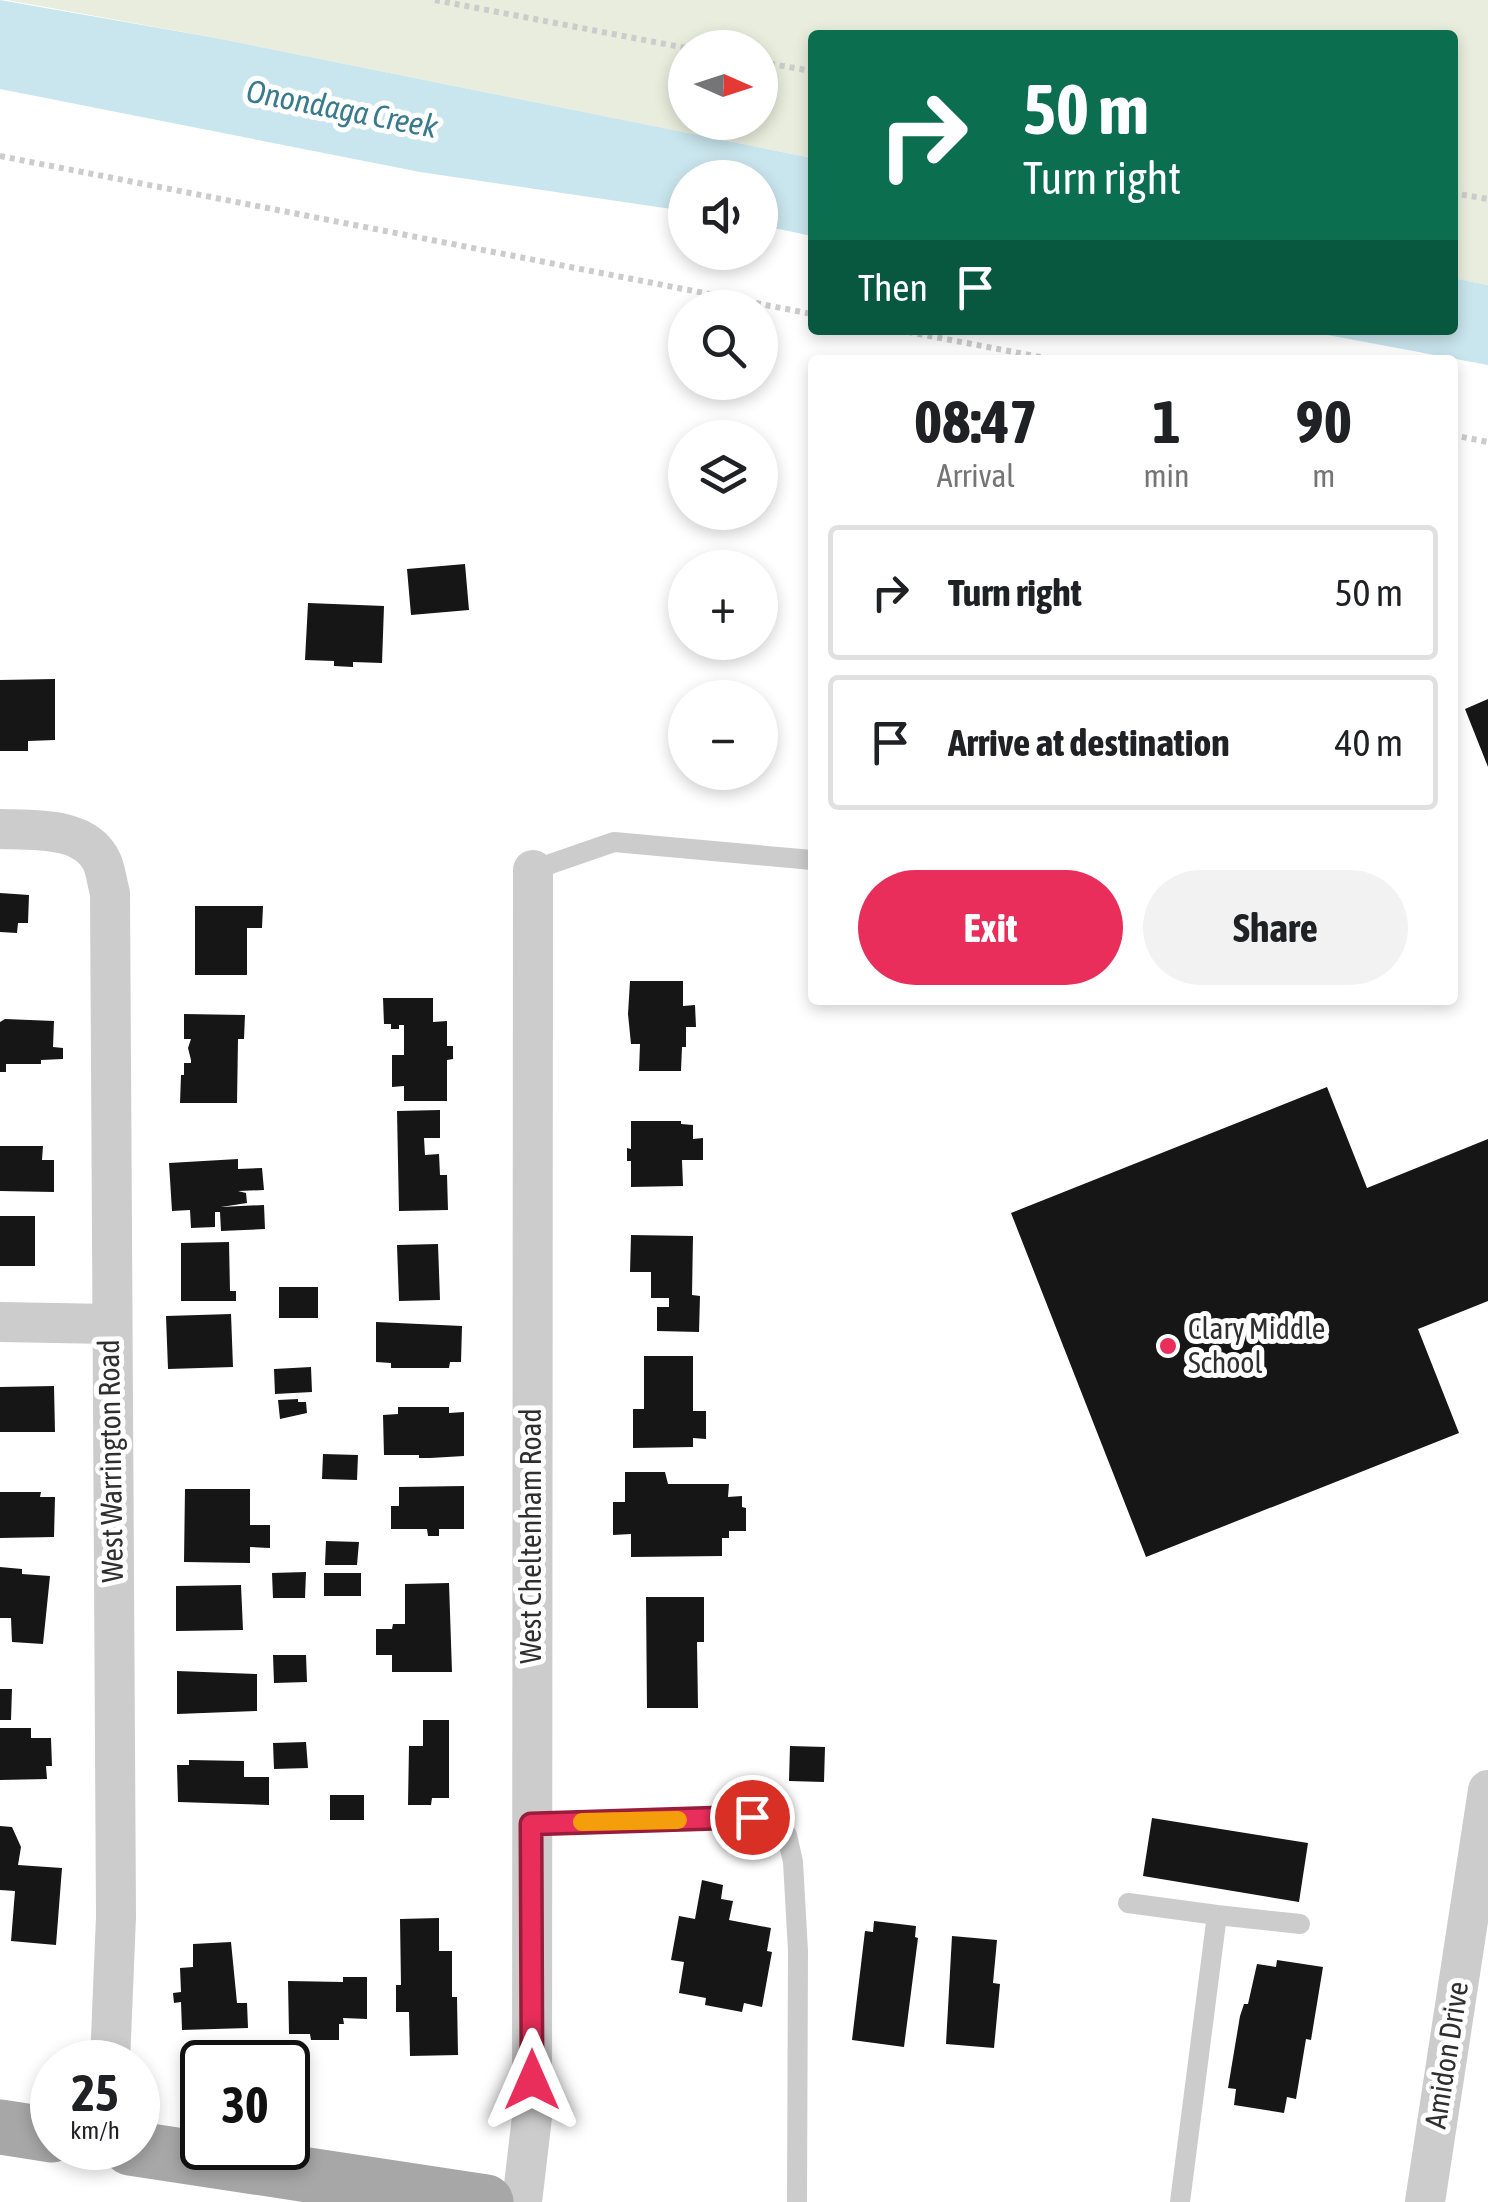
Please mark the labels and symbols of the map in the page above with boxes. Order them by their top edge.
north arrow [668,30,778,140]
water label: Onondaga Creek [243,72,442,145]
place label: Clary Middle School [1188,1311,1325,1379]
marker: Clary Middle School [1157,1335,1179,1357]
street label: West Warrington Road [91,1339,129,1583]
street label: West Cheltenham Road [513,1408,547,1664]
pin [710,1775,795,1860]
street label: Amidon Drive [1418,1979,1474,2131]
position arrow [480,2028,584,2132]
speed limit sign: 30 [180,2040,310,2170]

